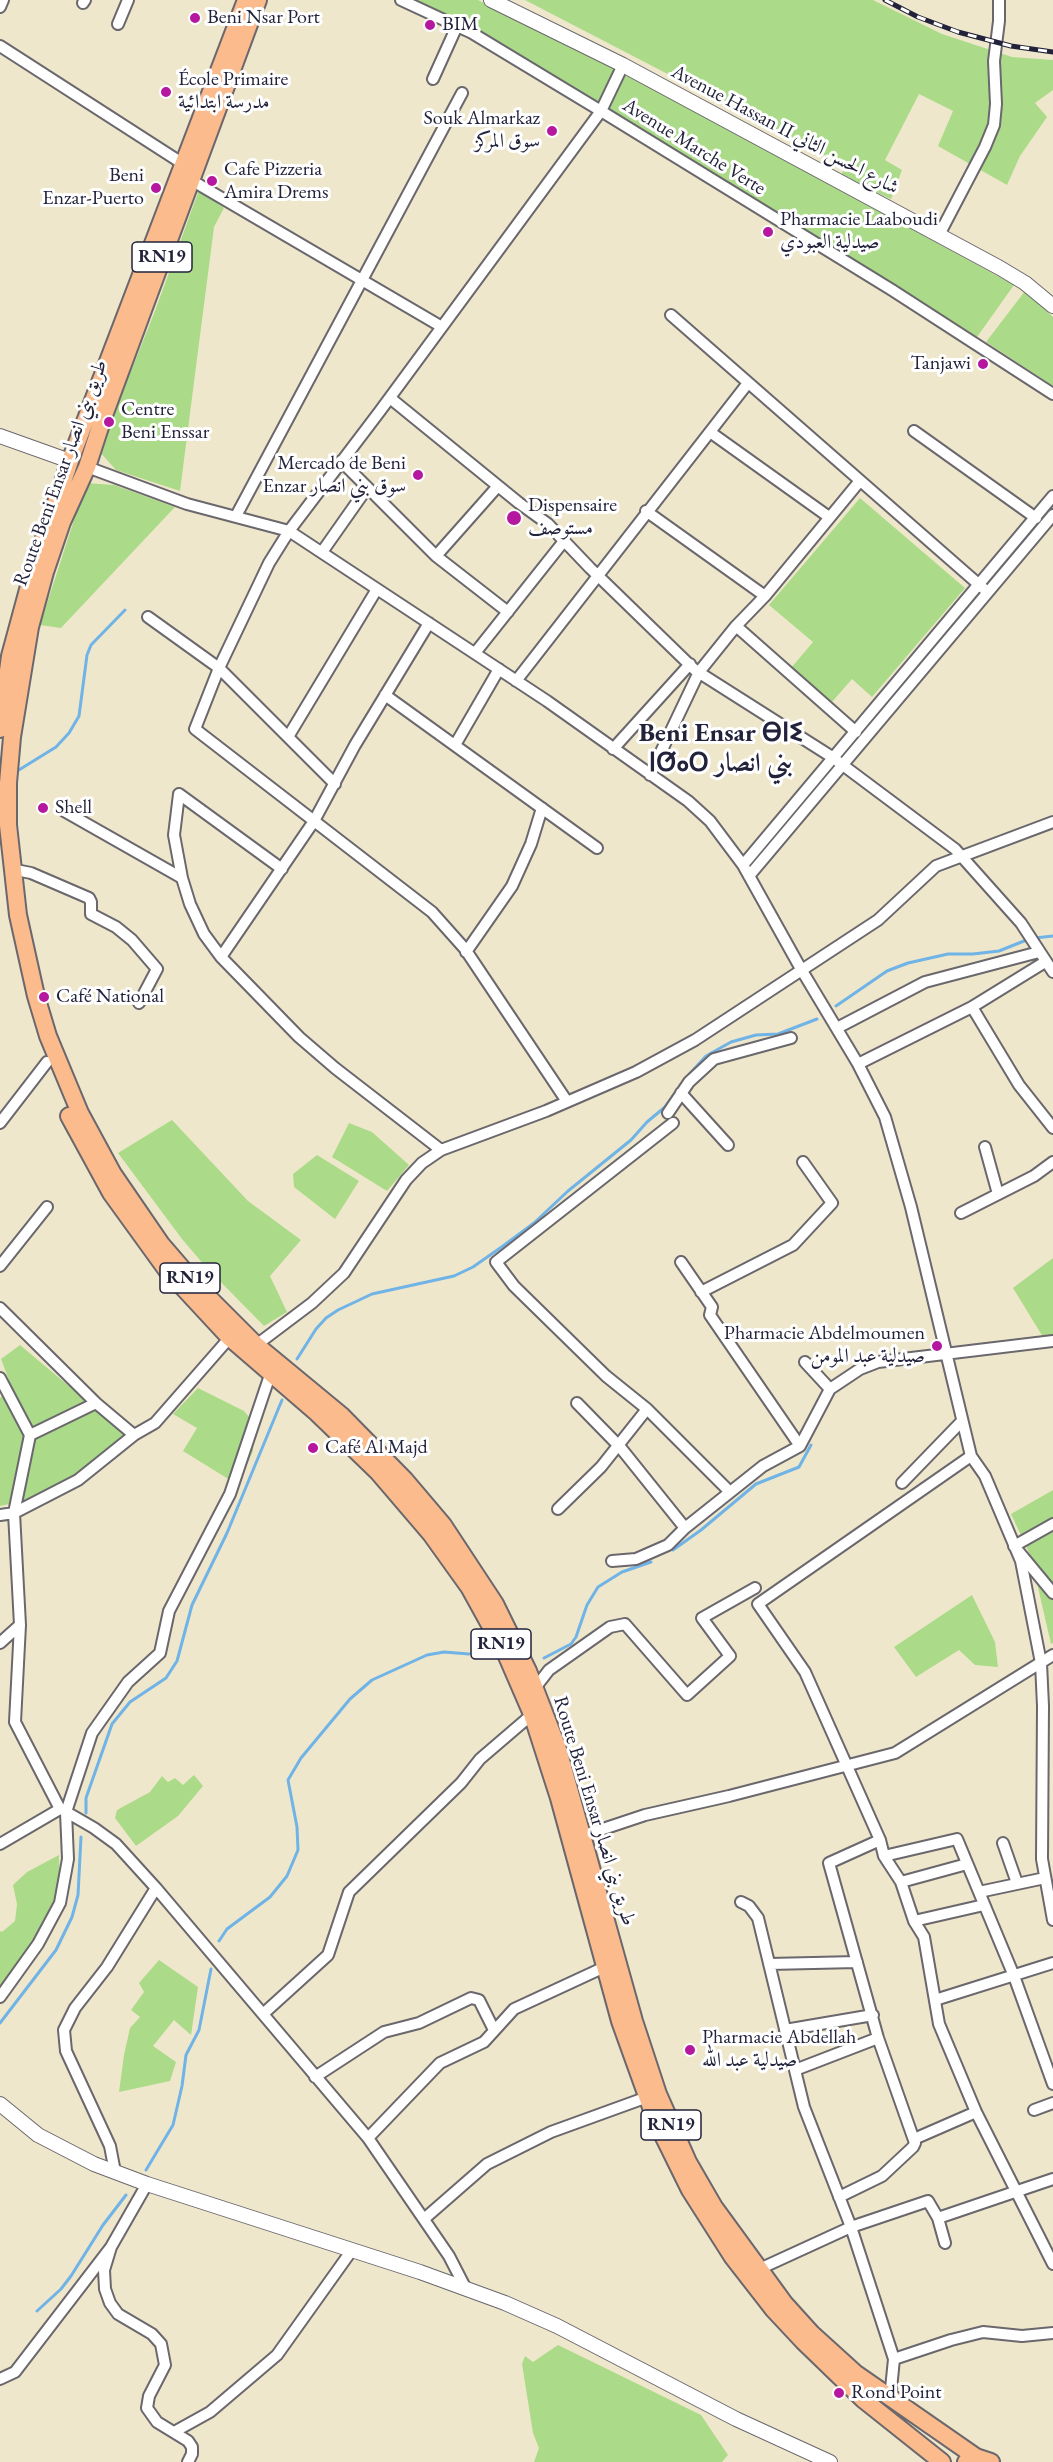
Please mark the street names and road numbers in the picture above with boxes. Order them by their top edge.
street label: Avenue Hassan II شارع الحسن الثاني [667,60,903,200]
street label: Avenue Marche Verte [618,93,770,201]
road number: RN19 [132,242,192,272]
street label: Route Beni Ensar طريق بني انصار [9,357,113,589]
road number: RN19 [160,1263,220,1293]
road number: RN19 [471,1629,531,1659]
street label: Route Beni Ensar طريق بني انصار [548,1693,640,1929]
road number: RN19 [641,2110,701,2140]

